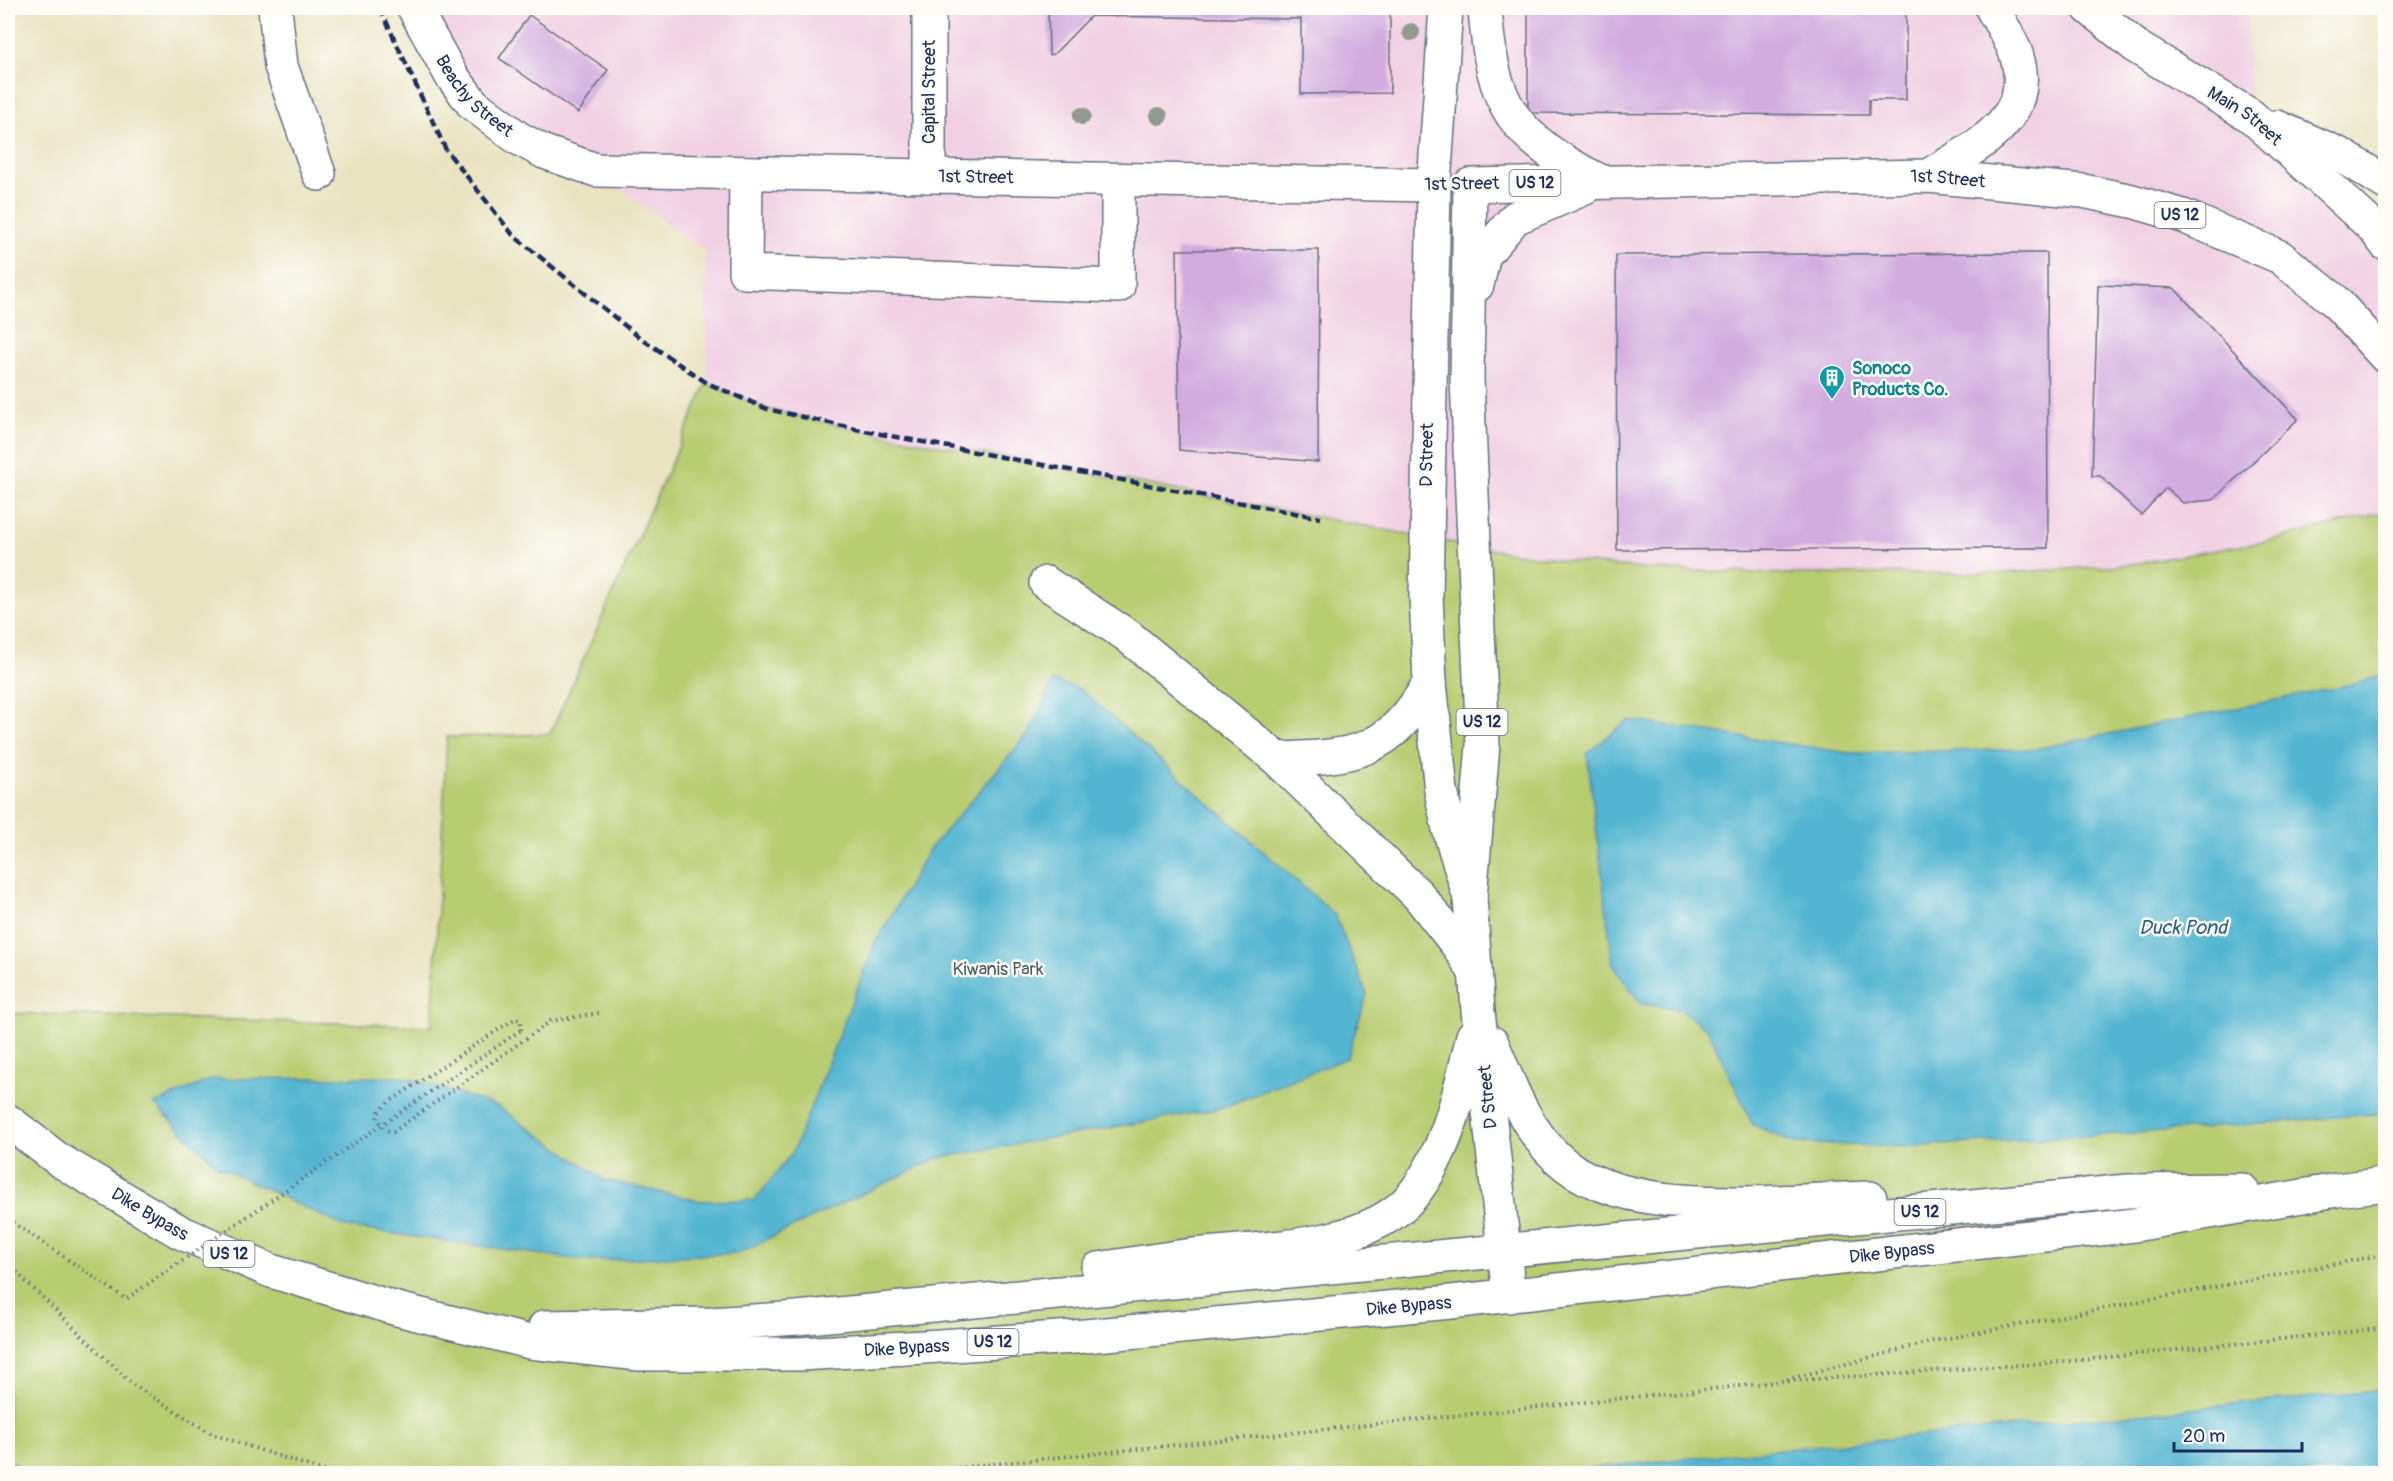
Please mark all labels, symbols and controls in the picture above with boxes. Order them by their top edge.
street label: Capital Street [918,39,941,144]
street label: Beachy Street [431,51,519,142]
street label: Main Street [2203,81,2288,151]
street label: 1st Street [1910,164,1987,193]
street label: 1st Street [938,165,1015,189]
road number: US 12 [1510,170,1561,196]
street label: 1st Street [1424,172,1500,196]
road number: US 12 [2154,202,2206,228]
place label: Sonoco Products Co. [1852,357,1948,401]
building icon: Sonoco Products Co. [1817,363,1847,401]
street label: D Street [1415,422,1439,487]
road number: US 12 [1456,709,1508,735]
water label: Duck Pond [2139,915,2229,940]
park label: Kiwanis Park [953,958,1044,981]
street label: D Street [1473,1063,1503,1130]
street label: Dike Bypass [107,1182,192,1246]
road number: US 12 [1894,1199,1946,1225]
street label: Dike Bypass [1848,1236,1936,1269]
road number: US 12 [204,1241,254,1267]
street label: Dike Bypass [1365,1291,1452,1321]
road number: US 12 [968,1329,1018,1355]
street label: Dike Bypass [863,1334,950,1362]
scale bar [2174,1415,2302,1453]
text: 20 m [2183,1425,2225,1448]

